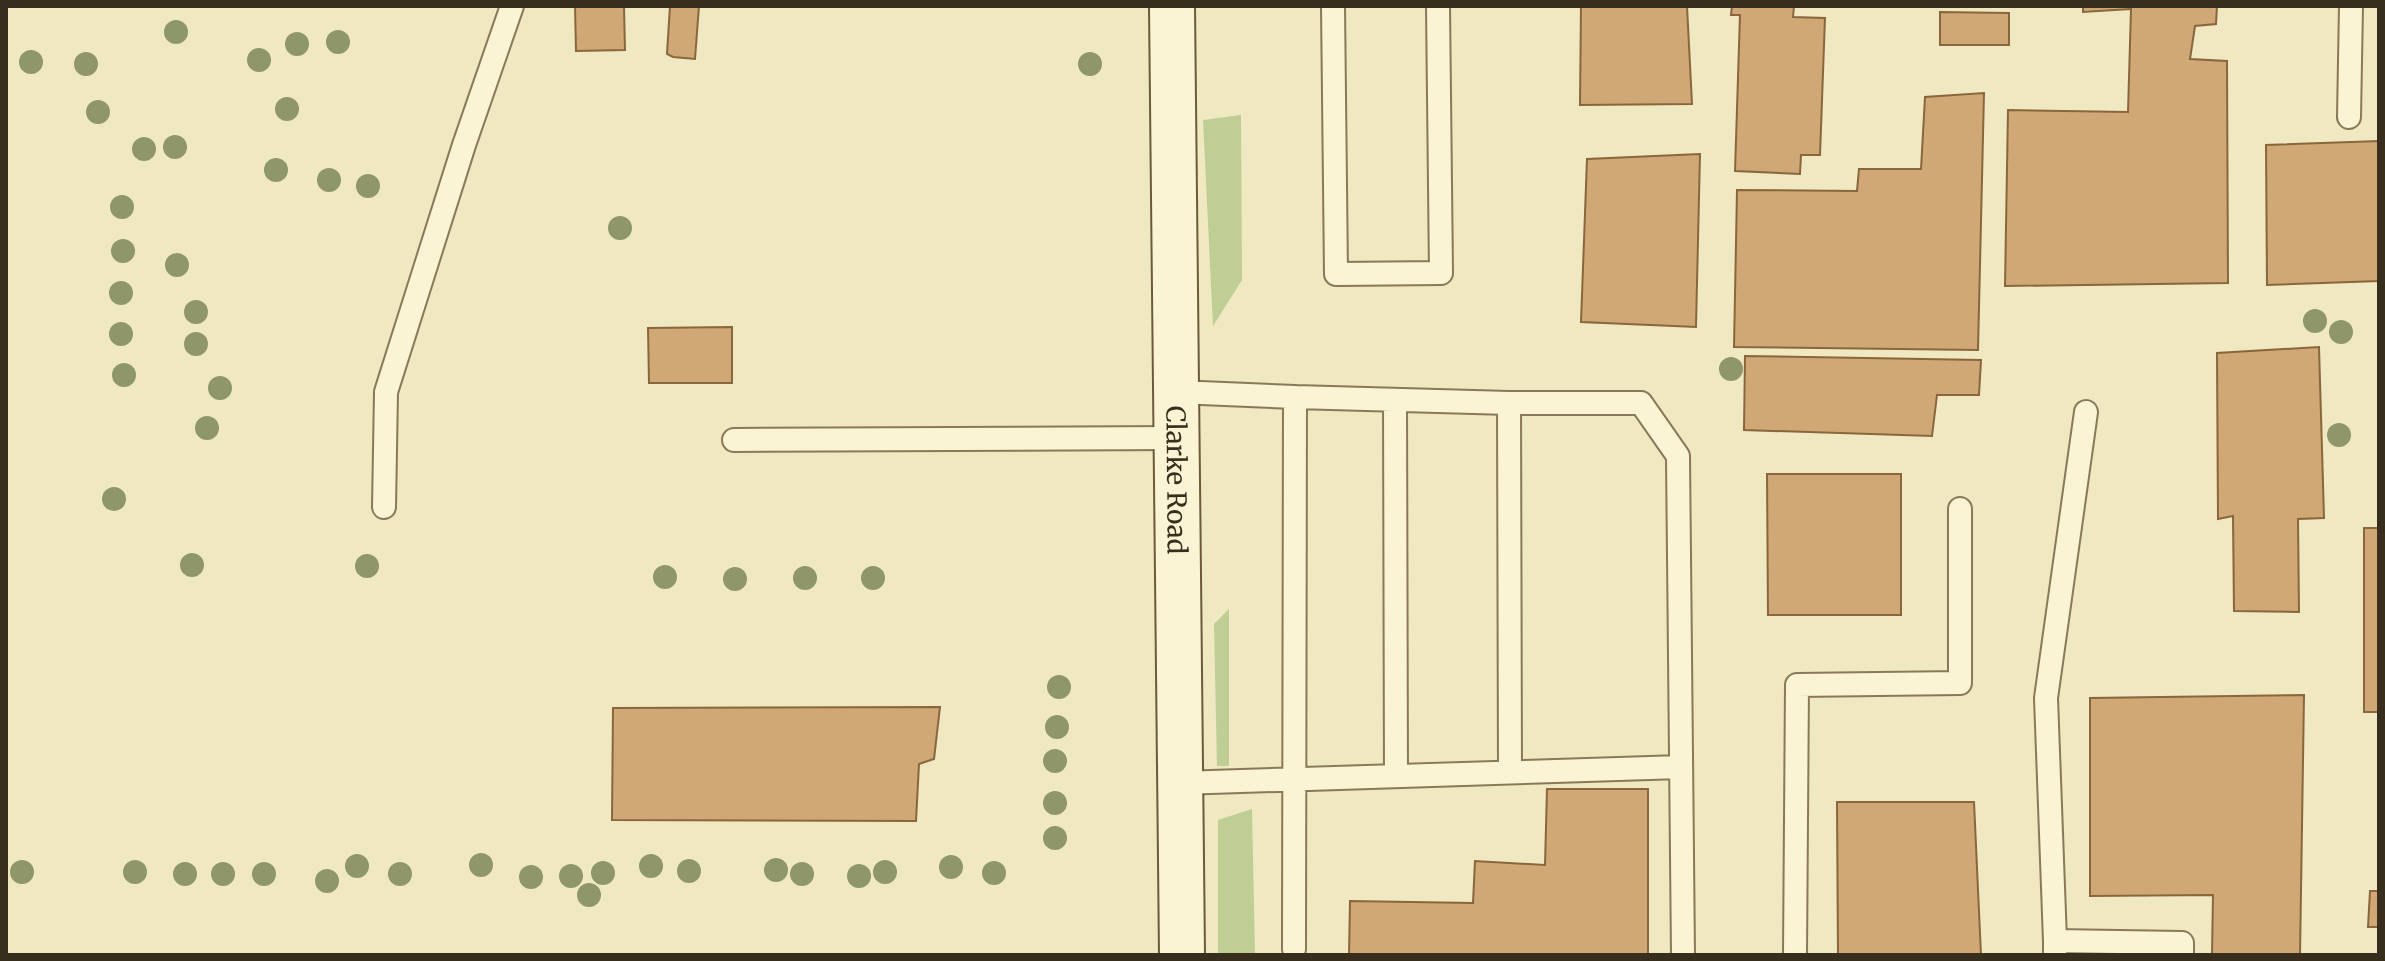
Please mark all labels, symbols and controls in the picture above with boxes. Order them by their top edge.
street label: Clarke Road [1160,405,1194,555]

